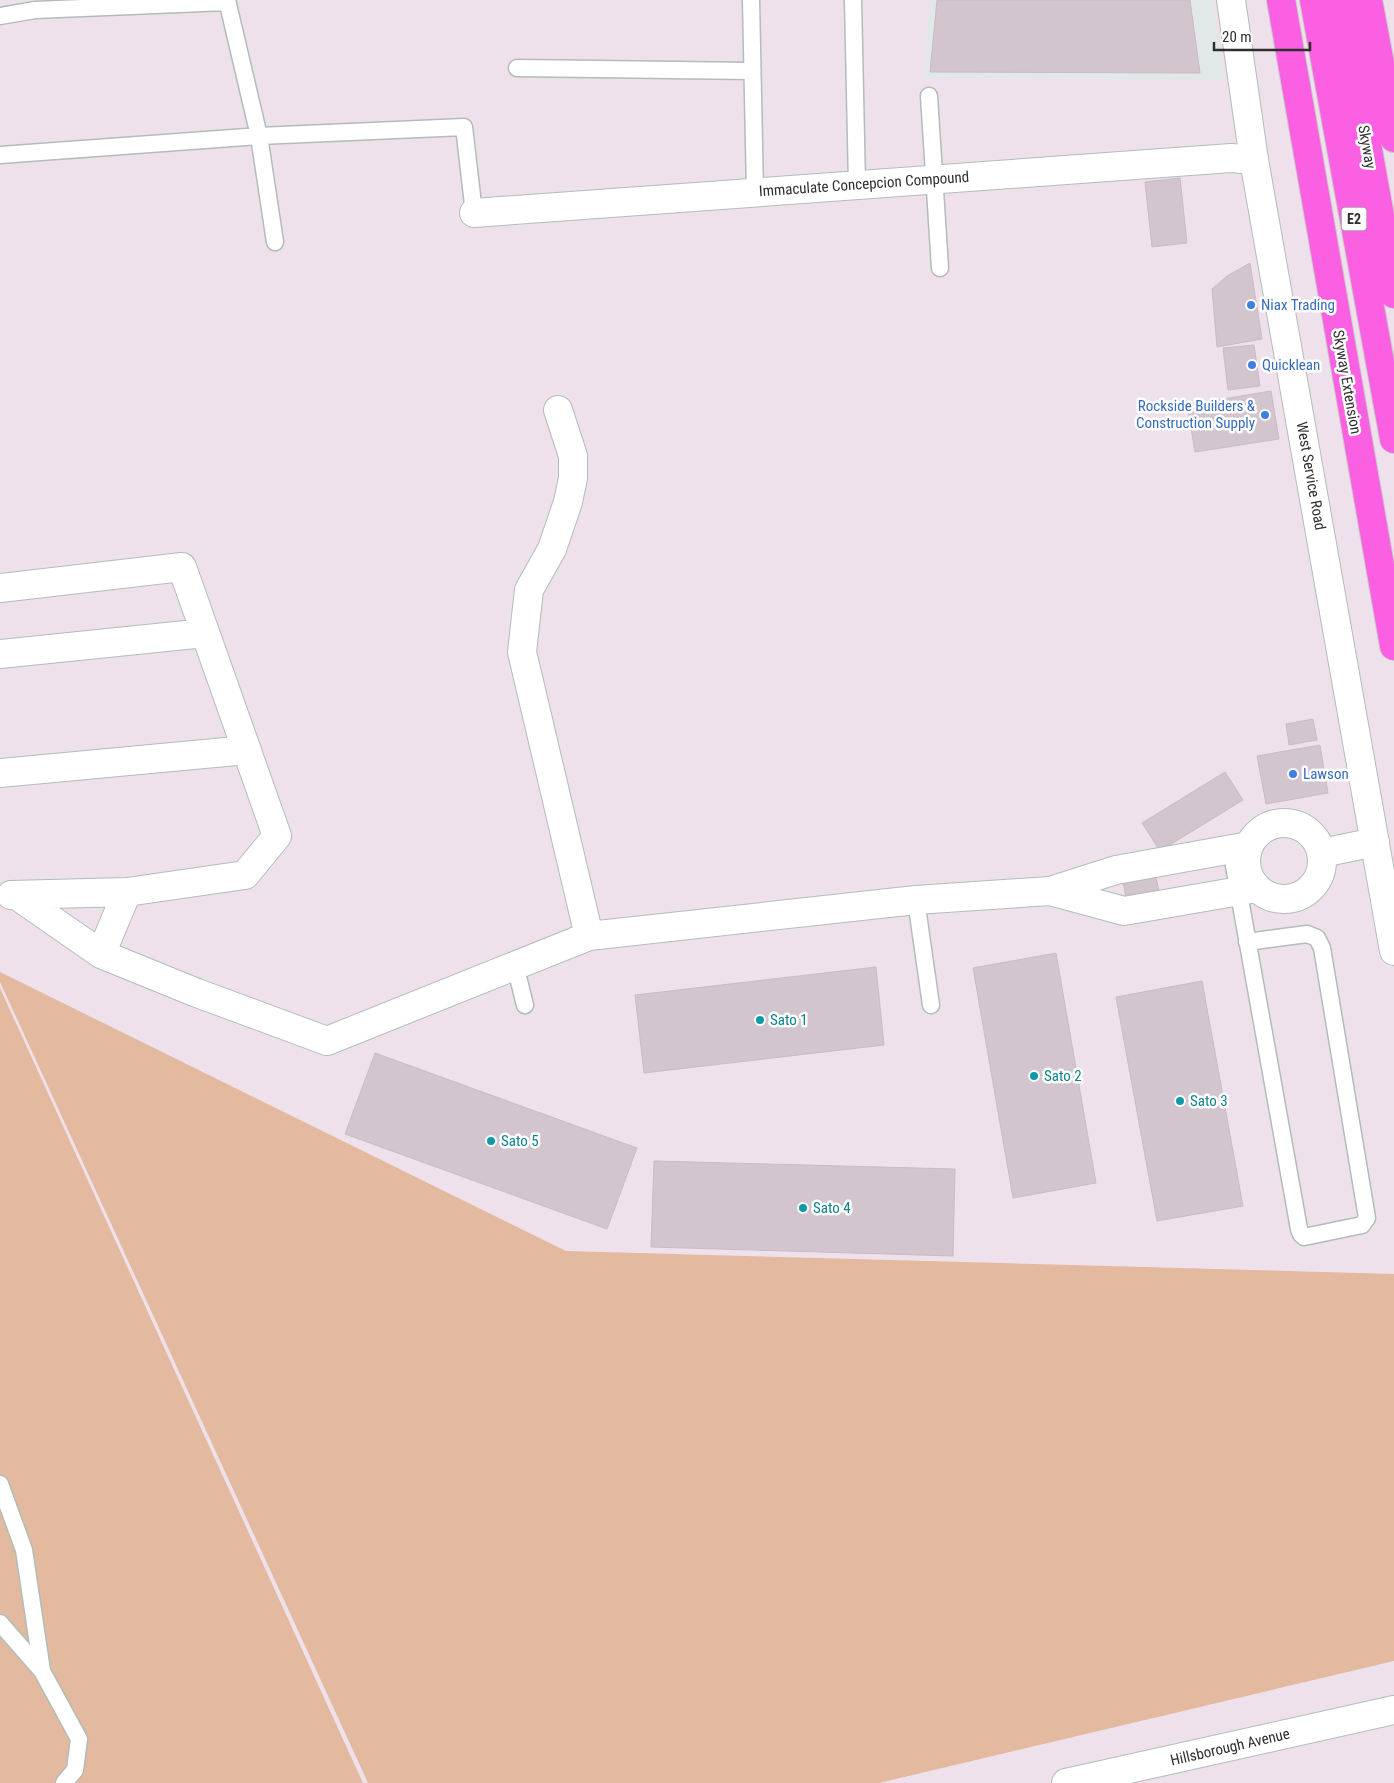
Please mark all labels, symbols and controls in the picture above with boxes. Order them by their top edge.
scale bar [1214,20,1310,52]
text: 20 m [1222,28,1252,46]
street label: Skyway [1354,124,1380,170]
street label: Immaculate Concepcion Compound [758,168,970,200]
road number: E2 [1342,208,1366,230]
place label: Niax Trading [1261,296,1335,314]
marker: Niax Trading [1245,299,1257,311]
street label: Skyway Extension [1329,329,1365,435]
place label: Quicklean [1262,356,1320,374]
marker: Quicklean [1246,359,1258,371]
place label: Rockside Builders & Construction Supply [1136,397,1256,432]
marker: Rockside Builders & Construction Supply [1259,409,1271,421]
street label: West Service Road [1293,420,1329,532]
place label: Lawson [1303,765,1349,783]
marker: Lawson [1287,768,1299,780]
place label: Sato 1 [770,1011,808,1029]
marker: Sato 1 [754,1014,766,1026]
place label: Sato 2 [1044,1067,1082,1085]
marker: Sato 2 [1028,1070,1040,1082]
place label: Sato 3 [1190,1092,1228,1110]
marker: Sato 3 [1174,1095,1186,1107]
place label: Sato 5 [501,1132,539,1150]
marker: Sato 5 [485,1135,497,1147]
place label: Sato 4 [813,1199,851,1217]
marker: Sato 4 [797,1202,809,1214]
street label: Hillsborough Avenue [1169,1725,1291,1769]

